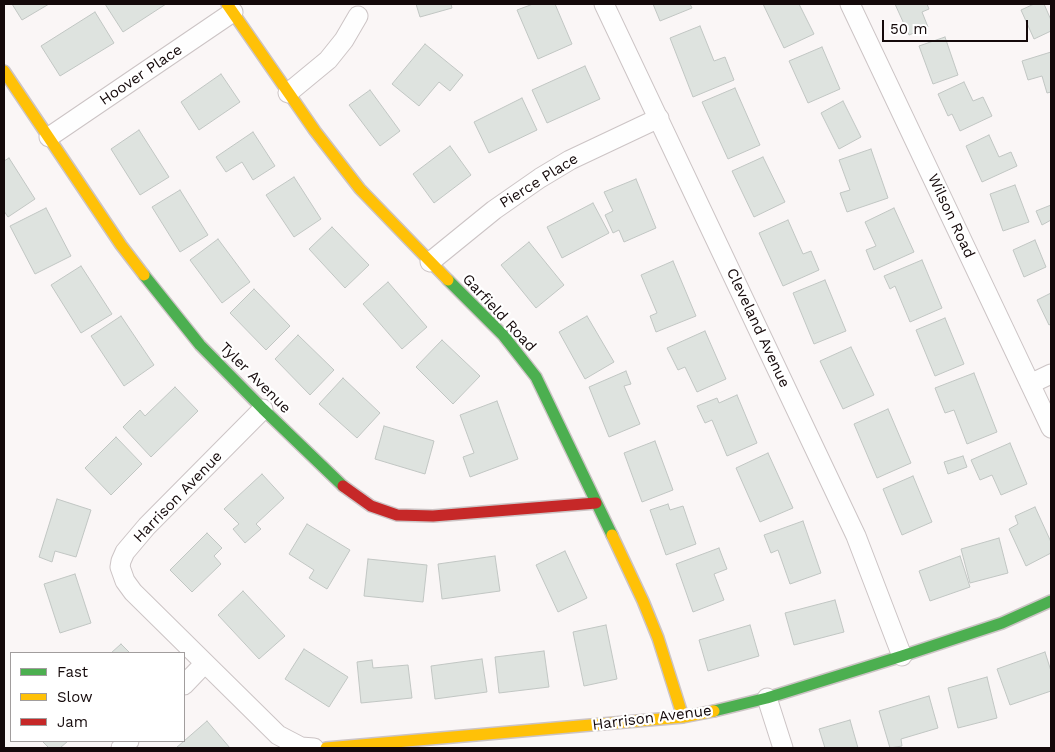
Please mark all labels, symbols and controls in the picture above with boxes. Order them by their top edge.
scale bar [885,10,1031,42]
text: 50 m [890,20,927,38]
street label: Hoover Place [96,41,186,109]
street label: Pierce Place [496,150,582,212]
street label: Wilson Road [924,171,978,261]
street label: Cleveland Avenue [722,265,794,391]
street label: Garfield Road [458,270,540,356]
street label: Tyler Avenue [216,339,294,417]
street label: Harrison Avenue [130,448,226,546]
legend [10,652,185,742]
text: Fast [57,663,88,681]
text: Slow [57,688,93,706]
street label: Harrison Avenue [591,702,713,734]
text: Jam [57,713,88,731]

